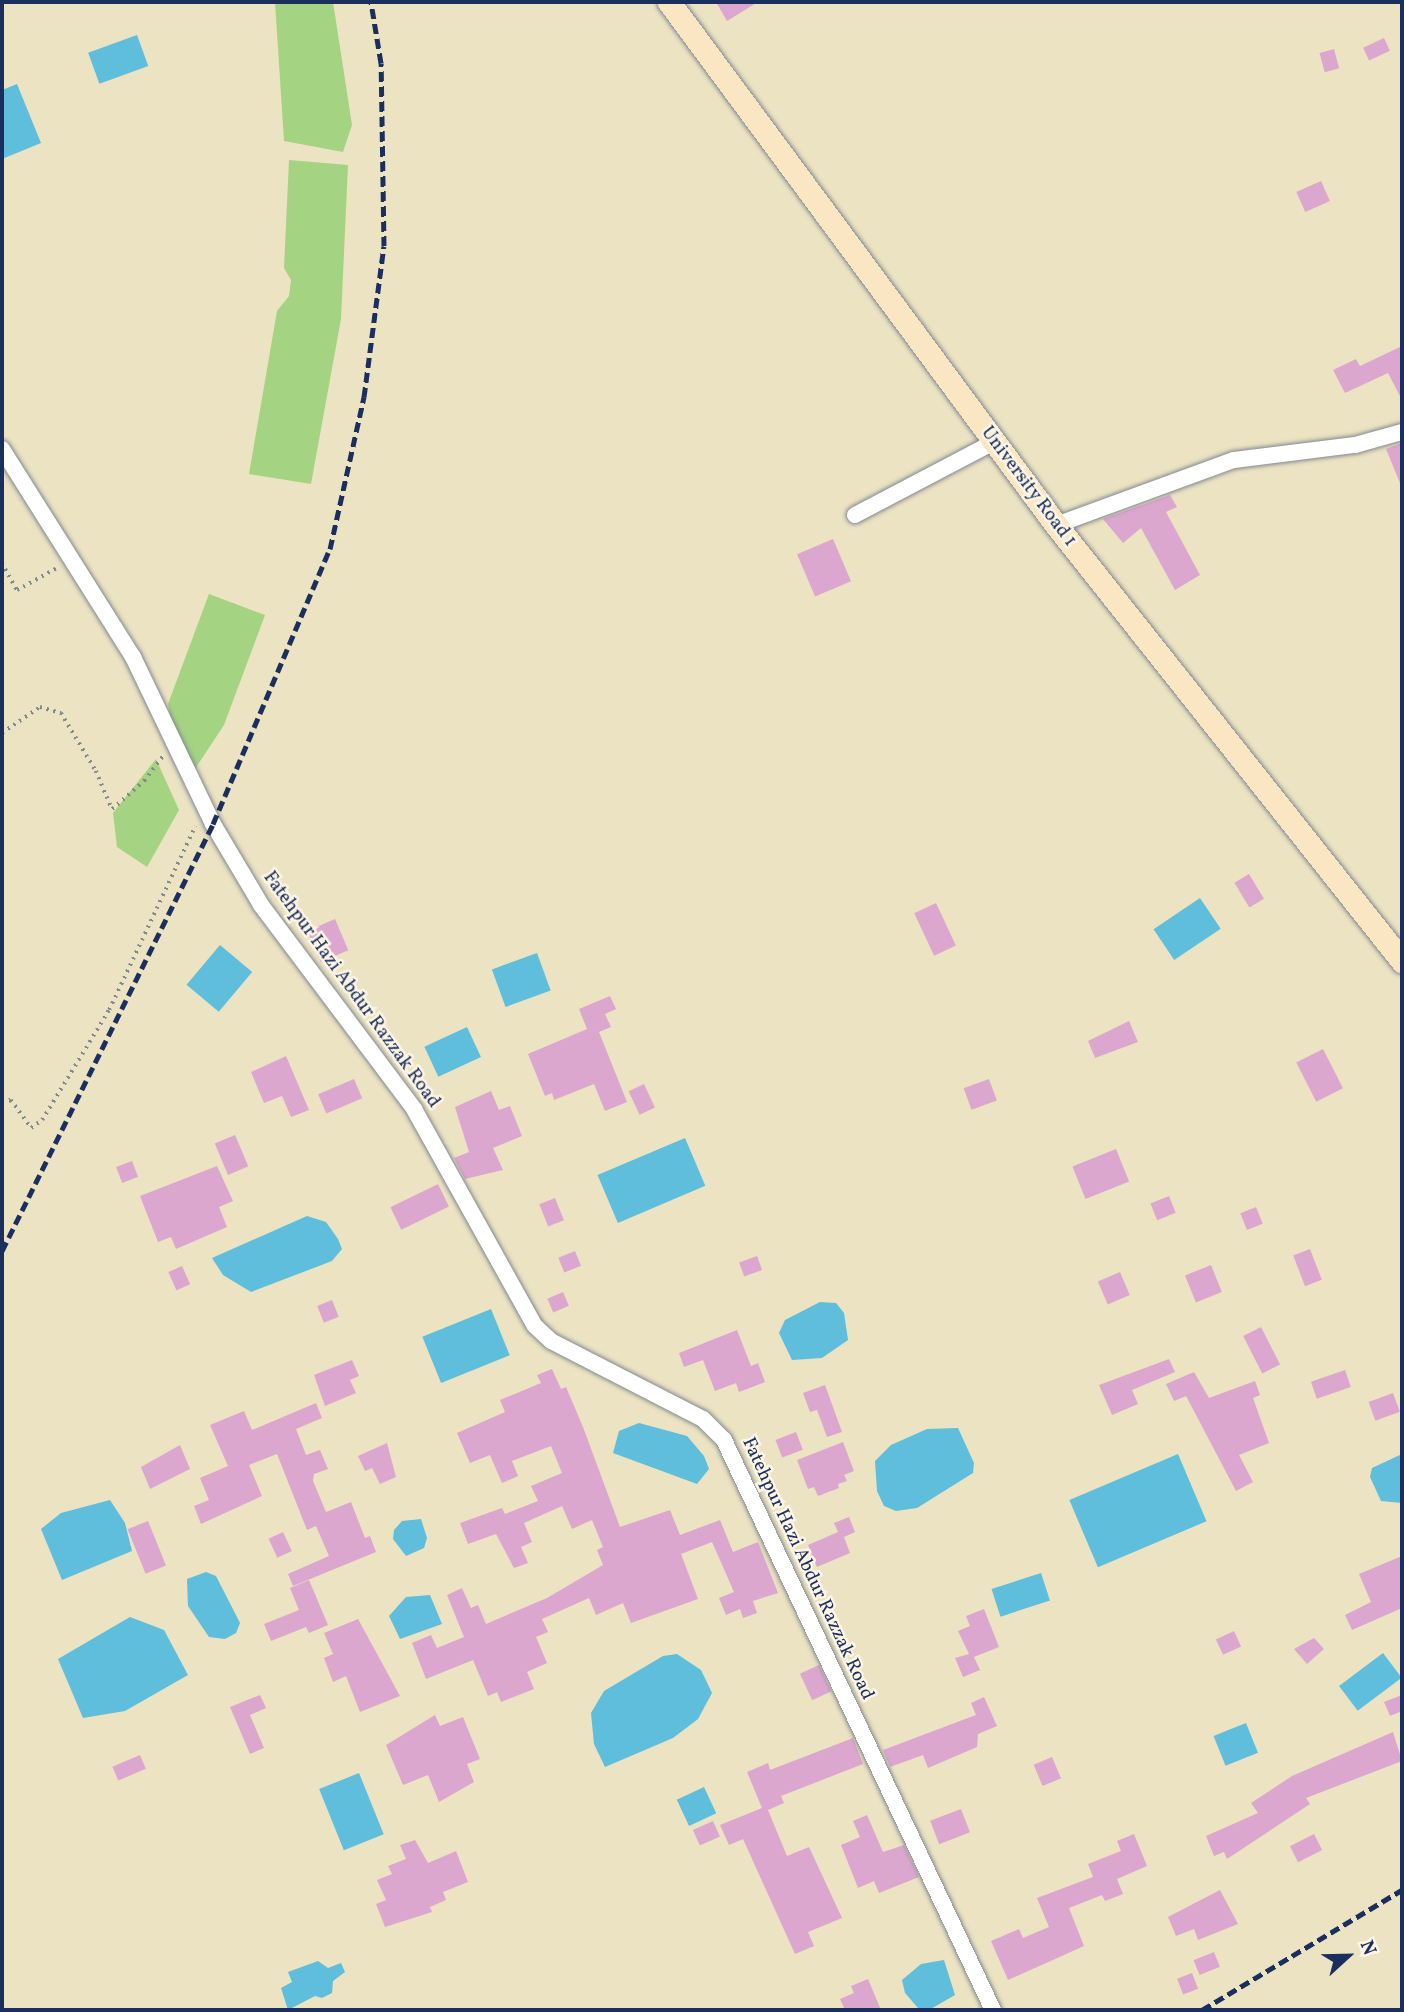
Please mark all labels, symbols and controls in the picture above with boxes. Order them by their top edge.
street label: University Road 1 [975,422,1081,552]
street label: Fatehpur Hazi Abdur Razzak Road [257,867,445,1113]
street label: Fatehpur Hazi Abdur Razzak Road [736,1434,878,1704]
north arrow [1313,1921,1383,1991]
text: N [1353,1937,1382,1959]

